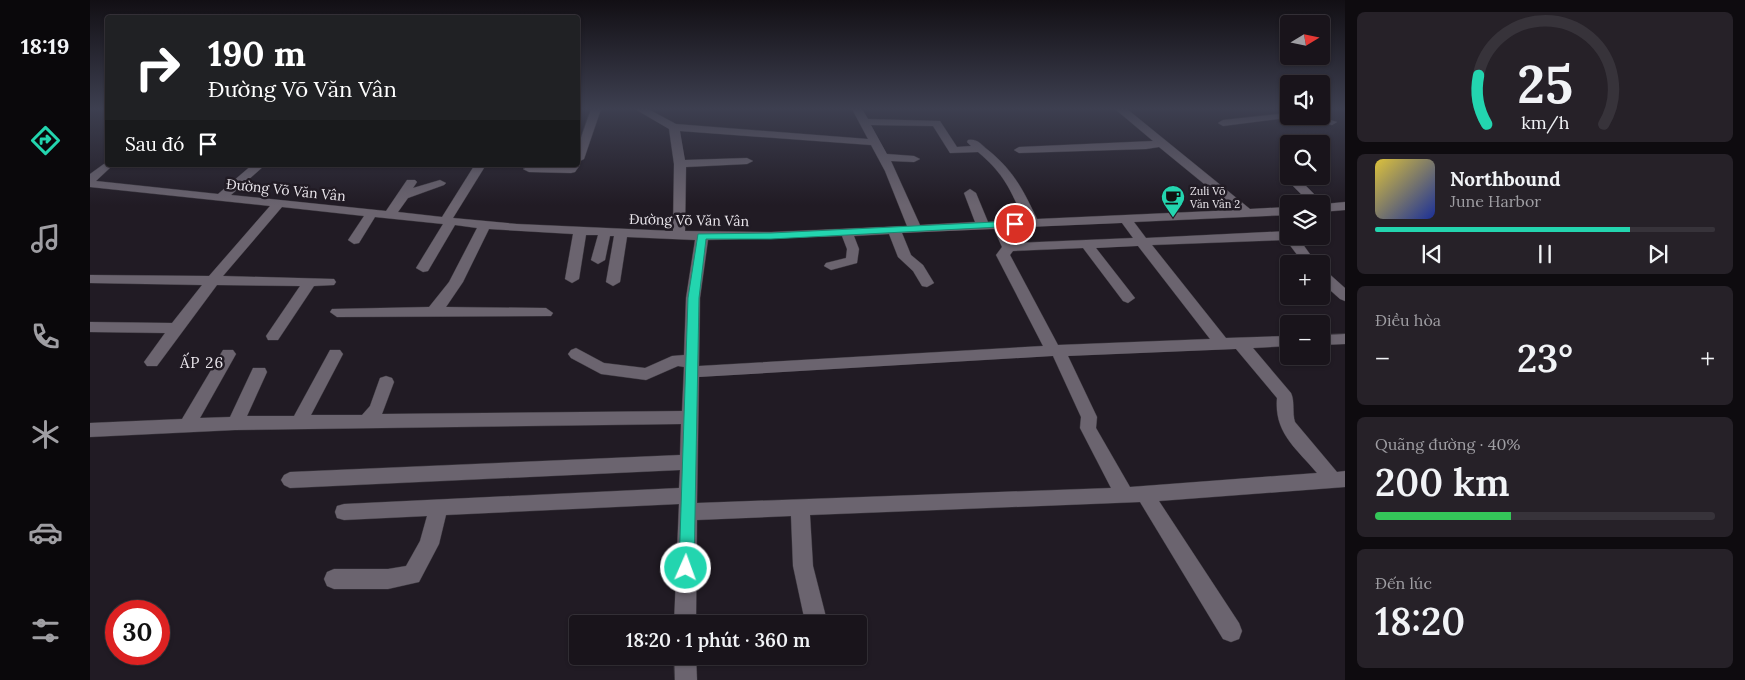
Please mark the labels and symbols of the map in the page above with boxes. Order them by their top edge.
north arrow [1280,15,1330,65]
street label: Đường Võ Văn Vân [225,175,347,205]
cafe icon: Zuli Võ Văn Vân 2 [1160,184,1186,218]
place label: Zuli Võ Văn Vân 2 [1189,184,1240,211]
pin [994,203,1036,245]
street label: Đường Võ Văn Vân [629,210,750,230]
district label: ẤP 26 [179,352,224,372]
position arrow [659,541,711,593]
speed limit sign: 30 [105,600,170,665]

